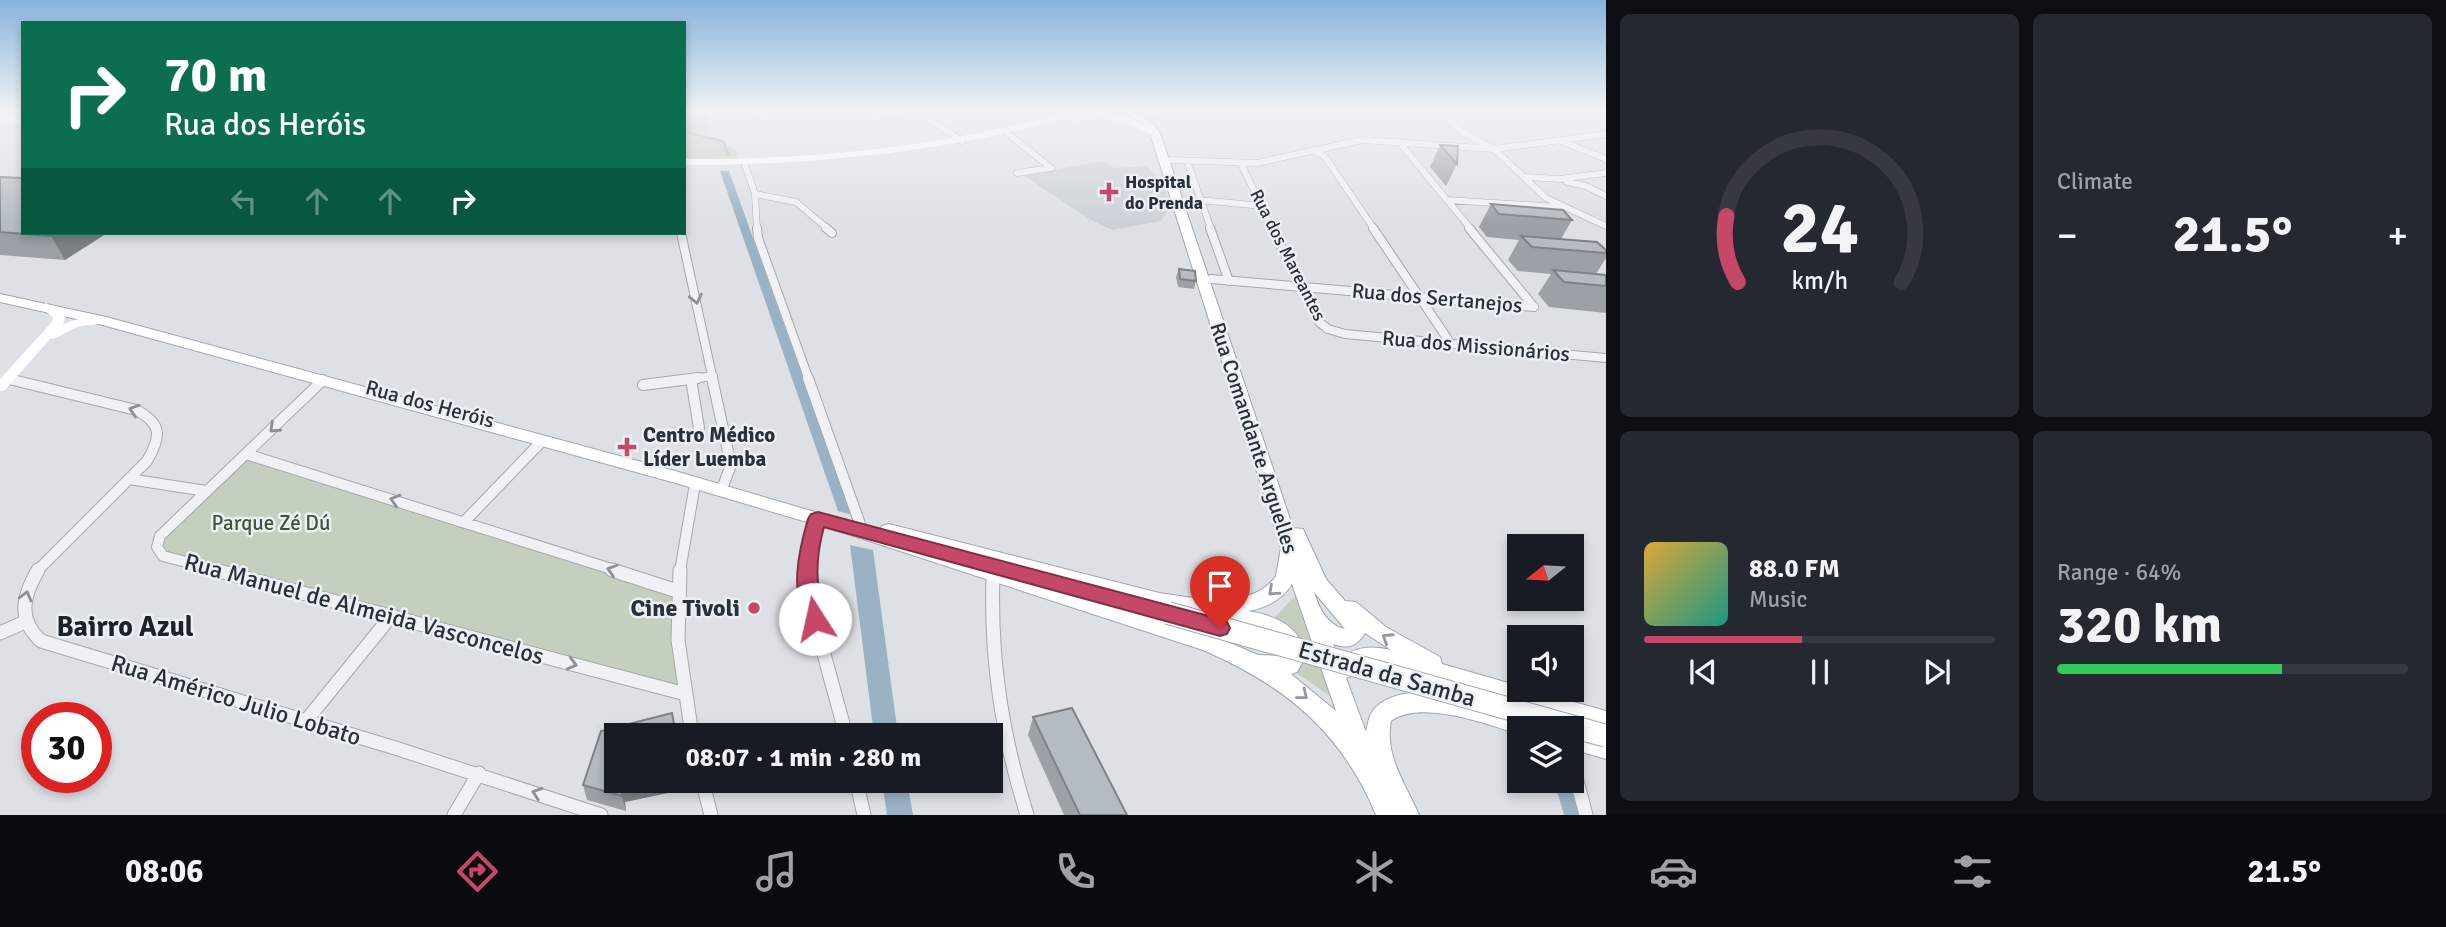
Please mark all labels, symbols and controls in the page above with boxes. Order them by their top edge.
text: 70 m [164,45,267,105]
icon: right [49,49,140,140]
text: Rua dos Heróis [164,105,366,144]
text: Climate [2057,167,2133,196]
place label: Hospital do Prenda [1125,171,1203,214]
icon: left [225,182,263,220]
icon: ahead [298,182,336,220]
icon: ahead [371,182,409,220]
icon: right [444,182,482,220]
marker: Hospital do Prenda [1099,182,1119,202]
text: 24 [1780,184,1859,273]
street label: Rua dos Mareantes [1245,185,1331,325]
text: 21.5° [2173,202,2292,266]
text: − [2057,212,2078,259]
text: + [2387,212,2408,259]
text: km/h [1791,264,1848,295]
street label: Rua dos Sertanejos [1351,278,1523,318]
one-way arrow [688,293,702,305]
street label: Rua Comandante Arguelles [1204,319,1304,557]
street label: Rua dos Missionários [1381,325,1571,367]
street label: Rua dos Heróis [363,374,497,434]
one-way arrow [129,404,141,418]
one-way arrow [269,419,282,432]
place label: Centro Médico Líder Luemba [643,422,775,472]
marker: Centro Médico Líder Luemba [617,437,637,457]
one-way arrow [390,493,402,508]
park label: Parque Zé Dú [212,510,330,536]
north arrow [1507,534,1584,611]
map controls [1507,534,1584,793]
street label: Rua Manuel de Almeida Vasconcelos [181,546,547,672]
text: 88.0 FM [1749,553,1840,585]
pin [1190,556,1250,628]
text: Range · 64% [2057,558,2181,587]
one-way arrow [606,563,618,578]
icon: arrive [1201,567,1239,605]
position arrow [778,582,852,656]
one-way arrow [1268,583,1281,595]
text: Music [1749,585,1807,614]
one-way arrow [18,591,32,603]
place label: Cine Tivoli [631,593,740,623]
text: 320 km [2057,593,2222,657]
marker: Cine Tivoli [746,600,762,616]
district label: Bairro Azul [56,610,194,644]
button: sound [1507,625,1584,702]
one-way arrow [1381,633,1394,646]
street label: Estrada da Samba [1295,634,1479,714]
street label: Rua Américo Julio Lobato [107,648,365,752]
icon: previous [1684,653,1722,691]
icon: pause [1801,653,1839,691]
icon: next [1918,653,1956,691]
one-way arrow [566,656,578,670]
one-way arrow [1295,687,1308,700]
speed limit sign: 30 [21,702,112,793]
button: layers [1507,716,1584,793]
text: 08:07 · 1 min · 280 m [686,742,921,774]
one-way arrow [531,787,543,801]
icon: directions [453,847,502,896]
icon: music [752,847,801,896]
icon: phone [1051,847,1100,896]
icon: climate [1350,847,1399,896]
icon: car [1649,847,1698,896]
icon: filters [1948,847,1997,896]
text: 08:06 [125,852,204,891]
text: 21.5° [2247,852,2321,891]

